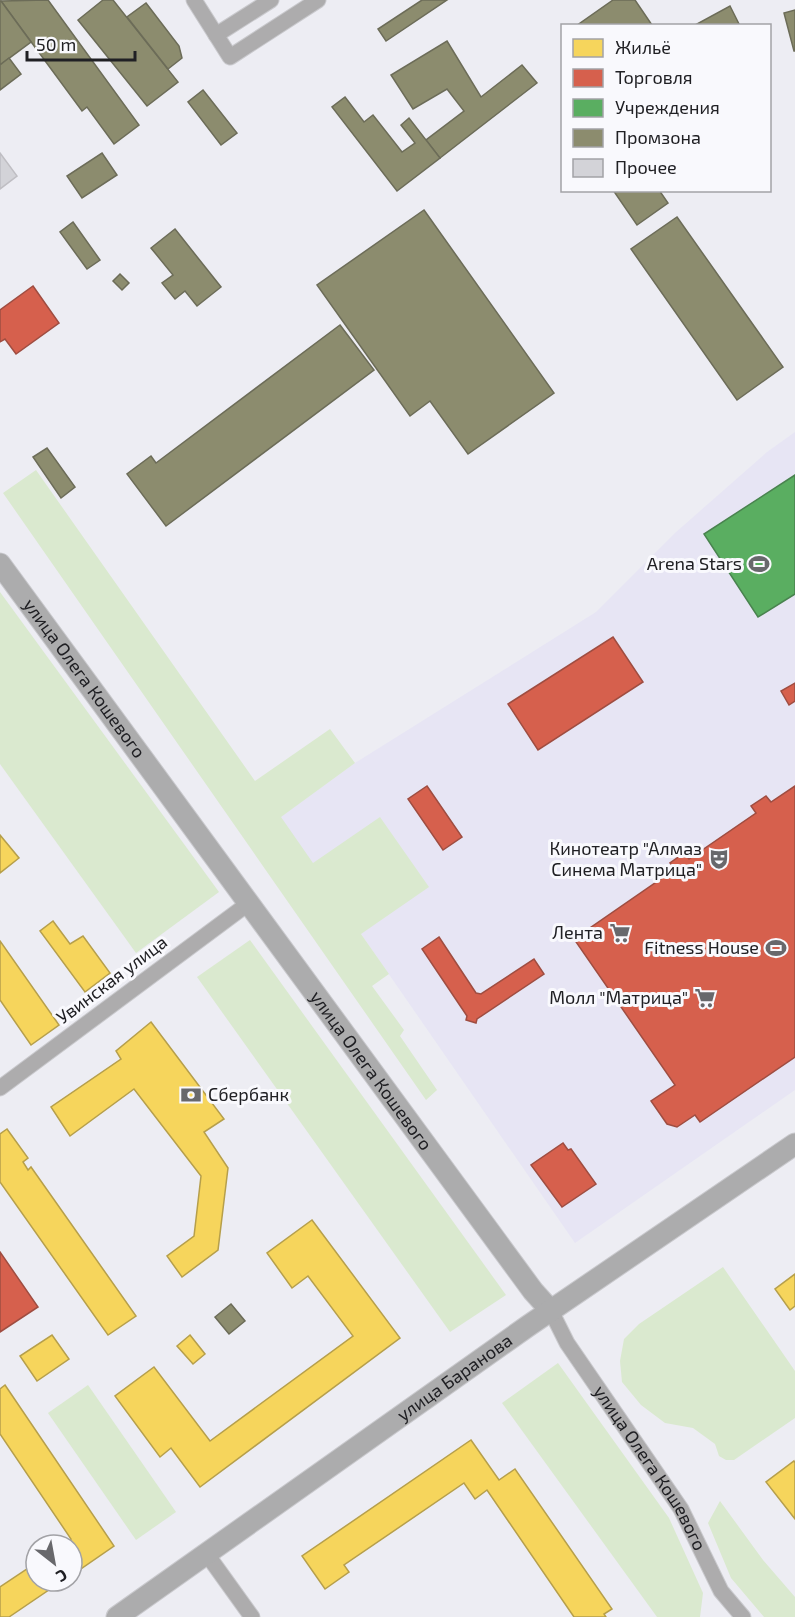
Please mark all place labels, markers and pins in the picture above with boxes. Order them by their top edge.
place label: Arena Stars [647,552,742,574]
sports icon: Arena Stars [747,552,771,576]
place label: Кинотеатр "Алмаз Синема Матрица" [549,837,702,880]
theatre icon: Кинотеатр "Алмаз Синема Матрица" [707,847,731,871]
place label: Лента [552,921,603,943]
supermarket icon: Лента [608,921,632,945]
place label: Fitness House [644,936,759,958]
sports icon: Fitness House [764,936,788,960]
place label: Молл "Матрица" [549,986,688,1008]
supermarket icon: Молл "Матрица" [693,986,717,1010]
bank icon: Сбербанк [179,1083,203,1107]
place label: Сбербанк [208,1083,290,1105]

